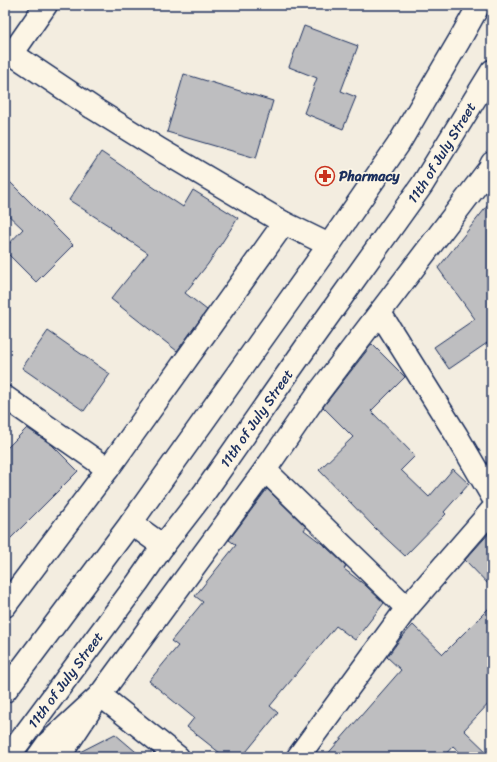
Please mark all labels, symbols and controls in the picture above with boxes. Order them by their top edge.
street label: 11th of July Street [400,97,483,209]
place label: Pharmacy [339,164,400,189]
pharmacy icon: Pharmacy [314,165,336,187]
street label: 11th of July Street [213,364,300,473]
street label: 11th of July Street [21,626,110,734]

